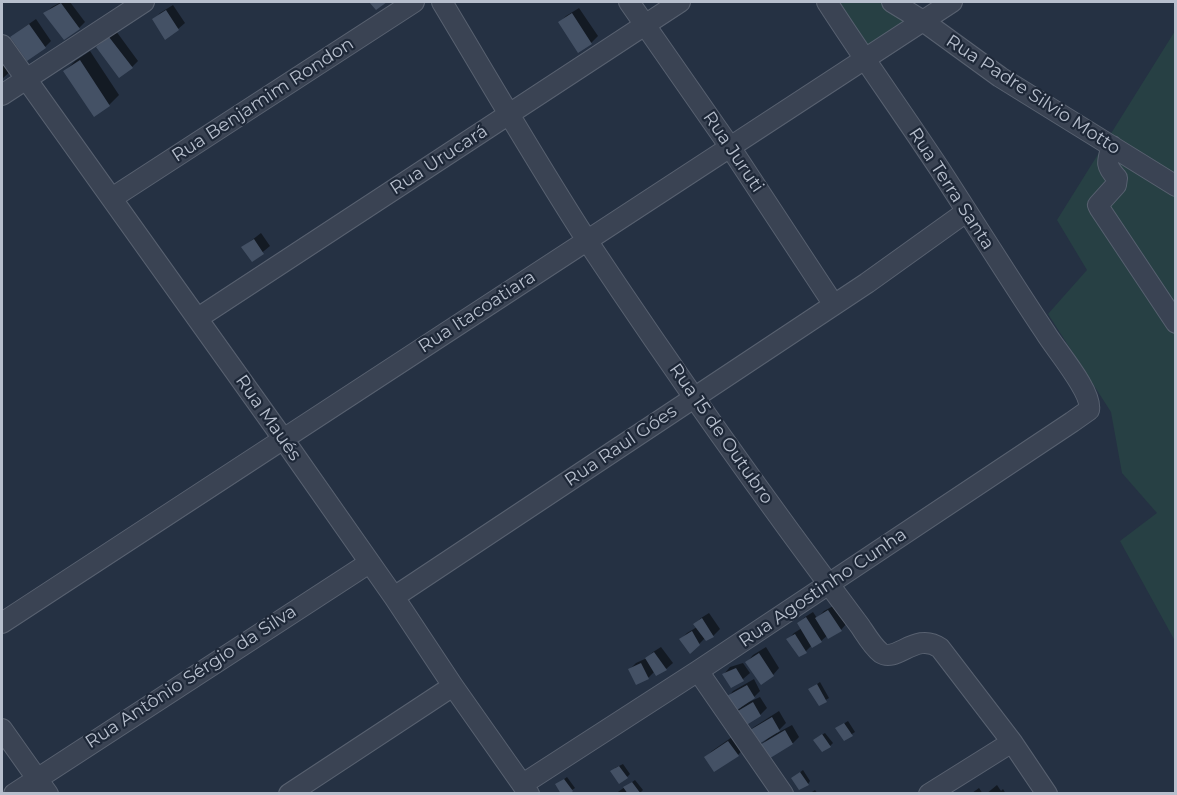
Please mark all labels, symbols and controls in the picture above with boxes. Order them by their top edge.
street label: Rua Padre Silvio Motto [942,30,1124,160]
street label: Rua Benjamim Rondon [168,33,358,167]
street label: Rua Juruti [698,107,768,197]
street label: Rua Urucará [386,120,492,200]
street label: Rua Terra Santa [904,124,998,254]
street label: Rua Itacoatiara [414,266,540,358]
street label: Rua 15 de Outubro [664,360,778,508]
street label: Rua Maués [230,371,306,465]
street label: Rua Raul Góes [561,401,681,491]
street label: Rua Agostinho Cunha [735,524,911,652]
street label: Rua Antônio Sérgio da Silva [81,601,301,753]

